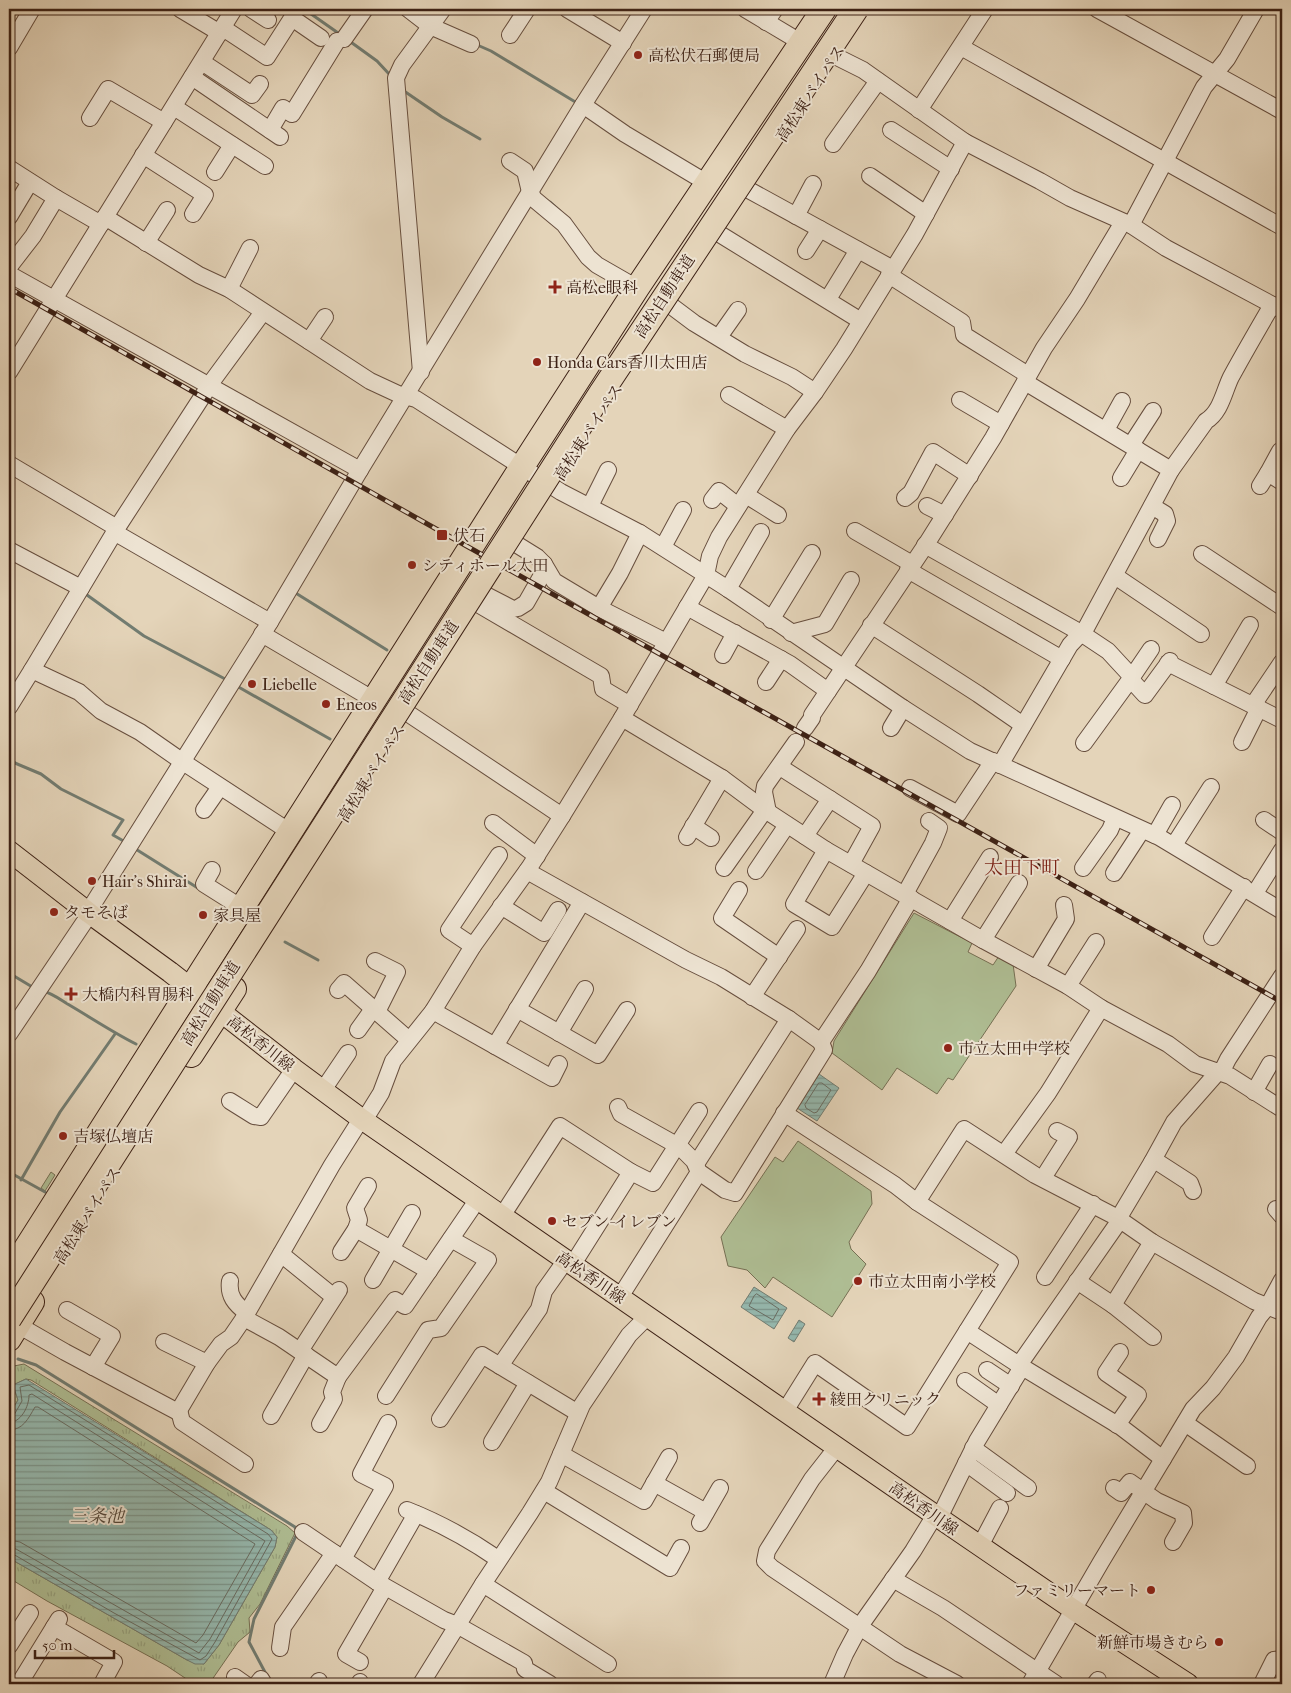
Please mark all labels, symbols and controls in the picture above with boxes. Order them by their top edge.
street label: 高松東バイパス [772,41,849,145]
place label: 高松伏石郵便局 [648,46,760,65]
marker: 高松伏石郵便局 [632,49,644,61]
street label: 高松自動車道 [630,251,699,342]
place label: 高松e眼科 [566,278,638,297]
marker: 高松e眼科 [548,280,562,294]
place label: Honda Cars香川太田店 [547,353,707,372]
marker: Honda Cars香川太田店 [531,356,543,368]
street label: 高松東バイパス [550,380,627,484]
place label: 伏石 [453,526,485,545]
marker: 伏石 [435,528,449,542]
place label: シティホール太田 [422,556,548,575]
marker: シティホール太田 [406,559,418,571]
street label: 高松自動車道 [394,617,463,708]
place label: Liebelle [262,675,317,694]
marker: Liebelle [246,678,258,690]
place label: Eneos [336,695,377,714]
marker: Eneos [320,698,332,710]
street label: 高松東バイパス [334,721,409,826]
district label: 太田下町 [984,857,1060,879]
place label: Hair’s Shirai [102,872,187,891]
marker: Hair’s Shirai [86,875,98,887]
place label: タモそば [64,903,128,922]
marker: タモそば [48,906,60,918]
place label: 家具屋 [213,906,261,925]
marker: 家具屋 [197,909,209,921]
street label: 高松自動車道 [177,958,244,1049]
place label: 大橋内科胃腸科 [82,985,194,1004]
marker: 大橋内科胃腸科 [64,987,78,1001]
street label: 高松香川線 [223,1011,298,1076]
place label: 市立太田中学校 [958,1039,1070,1058]
marker: 市立太田中学校 [942,1042,954,1054]
place label: 吉塚仏壇店 [73,1127,153,1146]
marker: 吉塚仏壇店 [57,1130,69,1142]
street label: 高松東バイパス [50,1163,125,1268]
place label: セブン-イレブン [562,1212,677,1231]
marker: セブン-イレブン [546,1215,558,1227]
street label: 高松香川線 [552,1247,629,1308]
place label: 市立太田南小学校 [868,1272,996,1291]
marker: 市立太田南小学校 [852,1275,864,1287]
place label: 綾田クリニック [830,1390,941,1409]
marker: 綾田クリニック [812,1392,826,1406]
street label: 高松香川線 [885,1478,962,1539]
water label: 三条池 [70,1506,126,1527]
place label: ファミリーマート [1013,1581,1141,1600]
marker: ファミリーマート [1145,1584,1157,1596]
scale bar [35,1628,114,1660]
place label: 新鮮市場きむら [1097,1633,1209,1652]
text: 50 m [42,1636,73,1654]
marker: 新鮮市場きむら [1213,1636,1225,1648]

